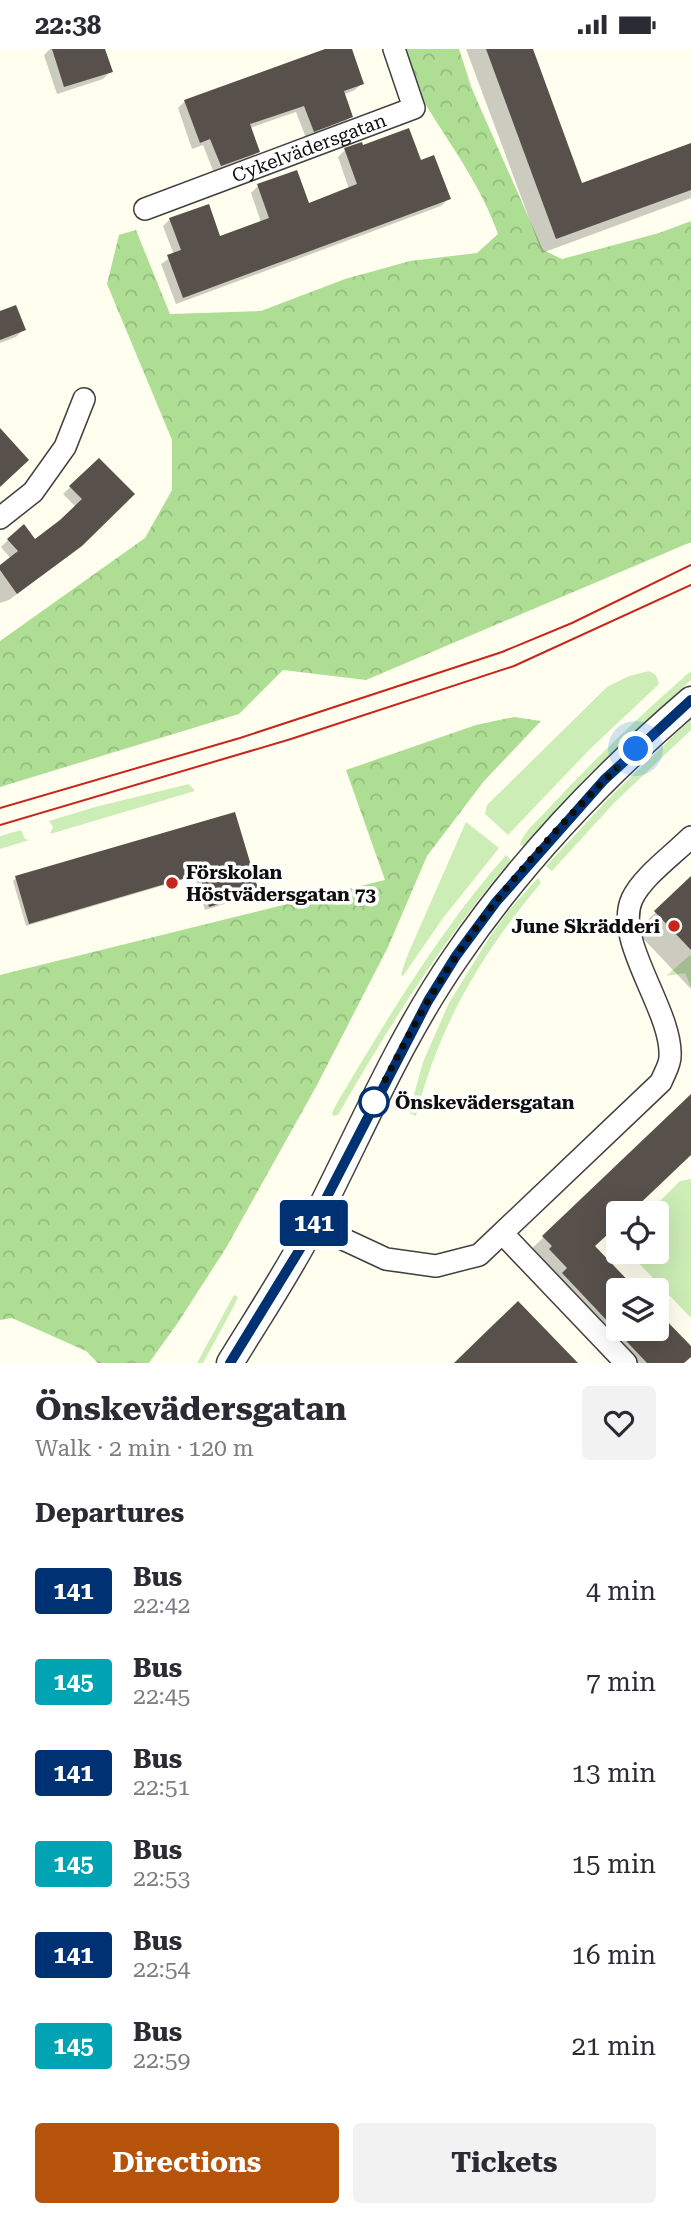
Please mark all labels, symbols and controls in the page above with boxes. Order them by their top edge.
text: 22:38 [35,10,101,40]
street label: Cykelvädersgatan [228,108,389,187]
your location [618,731,653,766]
place label: Förskolan Höstvädersgatan 73 [186,861,376,906]
marker: Förskolan Höstvädersgatan 73 [164,875,180,891]
place label: June Skrädderi [512,915,660,938]
marker: June Skrädderi [666,918,682,934]
marker: Önskevädersgatan [359,1087,389,1117]
place label: Önskevädersgatan [395,1091,575,1114]
line badge: 141 [274,1200,354,1246]
map controls [606,1201,669,1341]
button: locate [606,1201,669,1264]
text: 141 [294,1209,334,1237]
button: layers [606,1278,669,1341]
button: heart [582,1386,656,1460]
text: Önskevädersgatan [35,1389,347,1428]
text: Walk · 2 min · 120 m [35,1435,254,1462]
text: Departures [35,1498,184,1528]
text: Bus [133,1562,182,1592]
text: 4 min [586,1576,656,1606]
text: 141 [53,1577,94,1605]
text: 22:42 [133,1592,190,1619]
text: Bus [133,1653,182,1683]
text: 7 min [586,1667,656,1697]
text: 145 [53,1668,94,1696]
text: 22:45 [133,1683,190,1710]
text: Bus [133,1744,182,1774]
text: 13 min [572,1758,656,1788]
text: 141 [53,1759,94,1787]
text: 22:51 [133,1774,190,1801]
text: Bus [133,1835,182,1865]
text: 15 min [572,1849,656,1879]
text: 145 [53,1850,94,1878]
text: 22:53 [133,1865,190,1892]
text: Bus [133,1926,182,1956]
text: 16 min [572,1940,656,1970]
text: 141 [53,1941,94,1969]
text: 22:54 [133,1956,190,1983]
text: Bus [133,2017,182,2047]
text: 21 min [572,2031,656,2061]
text: 145 [53,2032,94,2060]
text: 22:59 [133,2047,190,2074]
button: Directions [35,2123,339,2203]
button: Tickets [353,2123,656,2203]

